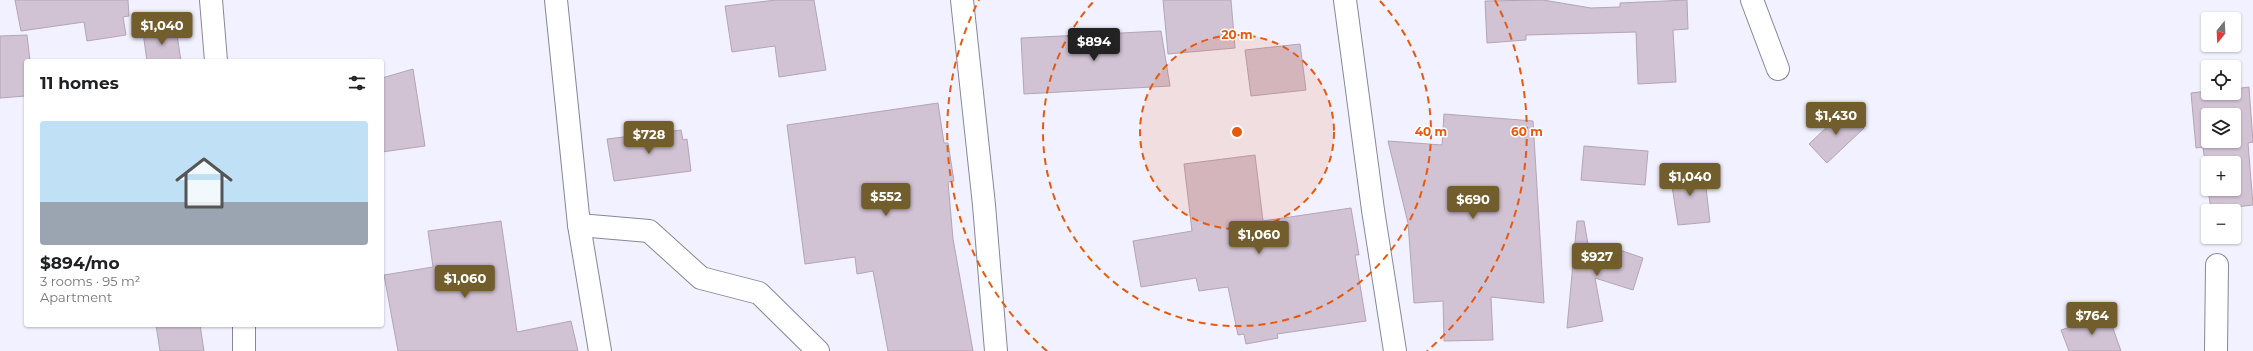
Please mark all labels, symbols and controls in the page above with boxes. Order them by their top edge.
pin: $1,040 [129,12,195,46]
north arrow [2201,12,2241,52]
map controls [2201,12,2241,244]
text: $1,040 [140,17,184,33]
text: 20 m [1221,27,1253,42]
pin: $894 [1070,28,1118,62]
text: $894 [1077,33,1111,49]
button: locate [2201,60,2241,100]
icon: filters [346,72,368,94]
text: 11 homes [40,73,119,93]
pin: $1,430 [1803,102,1869,136]
text: $1,430 [1815,107,1857,123]
button: layers [2201,108,2241,148]
pin: $728 [625,121,673,155]
text: 40 m [1415,124,1447,139]
text: 60 m [1511,124,1543,139]
centre of rings [1230,125,1244,139]
text: $728 [633,126,665,142]
icon: home [168,147,240,219]
button: + [2201,156,2241,196]
pin: $1,040 [1657,163,1723,197]
text: $1,040 [1668,168,1712,184]
pin: $552 [862,183,910,217]
pin: $690 [1449,186,1497,220]
text: $552 [870,188,902,204]
text: $690 [1456,191,1490,207]
button: − [2201,204,2241,244]
pin: $1,060 [1226,221,1292,255]
text: $1,060 [1238,226,1280,242]
pin: $927 [1573,243,1621,277]
text: $927 [1581,248,1613,264]
text: $894/mo [40,253,120,273]
pin: $1,060 [432,265,498,299]
text: $1,060 [444,270,486,286]
text: 3 rooms · 95 m² [40,273,140,289]
text: Apartment [40,289,112,305]
pin: $764 [2068,302,2116,336]
text: $764 [2075,307,2109,323]

